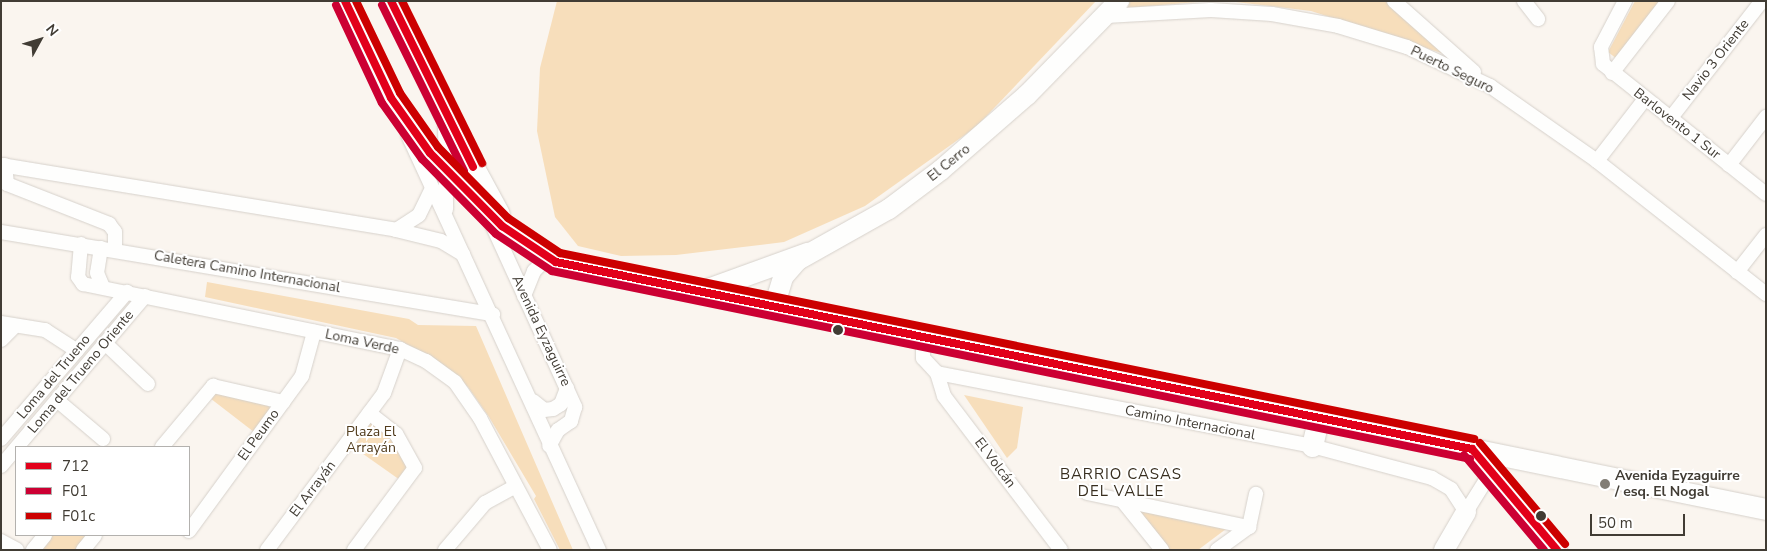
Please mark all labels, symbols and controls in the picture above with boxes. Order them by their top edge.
north arrow [15,15,65,65]
street label: Navio 3 Oriente [1679,16,1753,104]
text: N [41,20,63,40]
street label: Puerto Seguro [1408,43,1496,97]
street label: Barlovento 1 Sur [1630,85,1724,163]
street label: El Cerro [924,141,974,185]
street label: Caletera Camino Internacional [153,247,341,297]
street label: Avenida Eyzaguirre [508,273,574,389]
street label: Loma del Trueno Oriente [25,307,137,437]
unlabelled marker [833,325,843,335]
street label: Loma Verde [324,326,400,358]
street label: Loma del Trueno [14,331,94,423]
street label: Camino Internacional [1123,402,1257,444]
street label: El Peumo [235,406,283,464]
park label: Plaza El Arrayán [346,424,396,457]
street label: El Volcán [971,435,1019,491]
legend [15,446,190,536]
text: 712 [62,456,89,476]
street label: El Arrayán [286,458,340,520]
district label: BARRIO CASAS DEL VALLE [1058,465,1184,500]
place label: Avenida Eyzaguirre / esq. El Nogal [1615,468,1740,501]
marker: Avenida Eyzaguirre / esq. El Nogal [1599,478,1611,490]
text: F01 [62,481,88,501]
scale bar [1592,504,1687,536]
text: F01c [62,506,95,526]
unlabelled marker [1536,511,1546,521]
text: 50 m [1598,513,1633,533]

